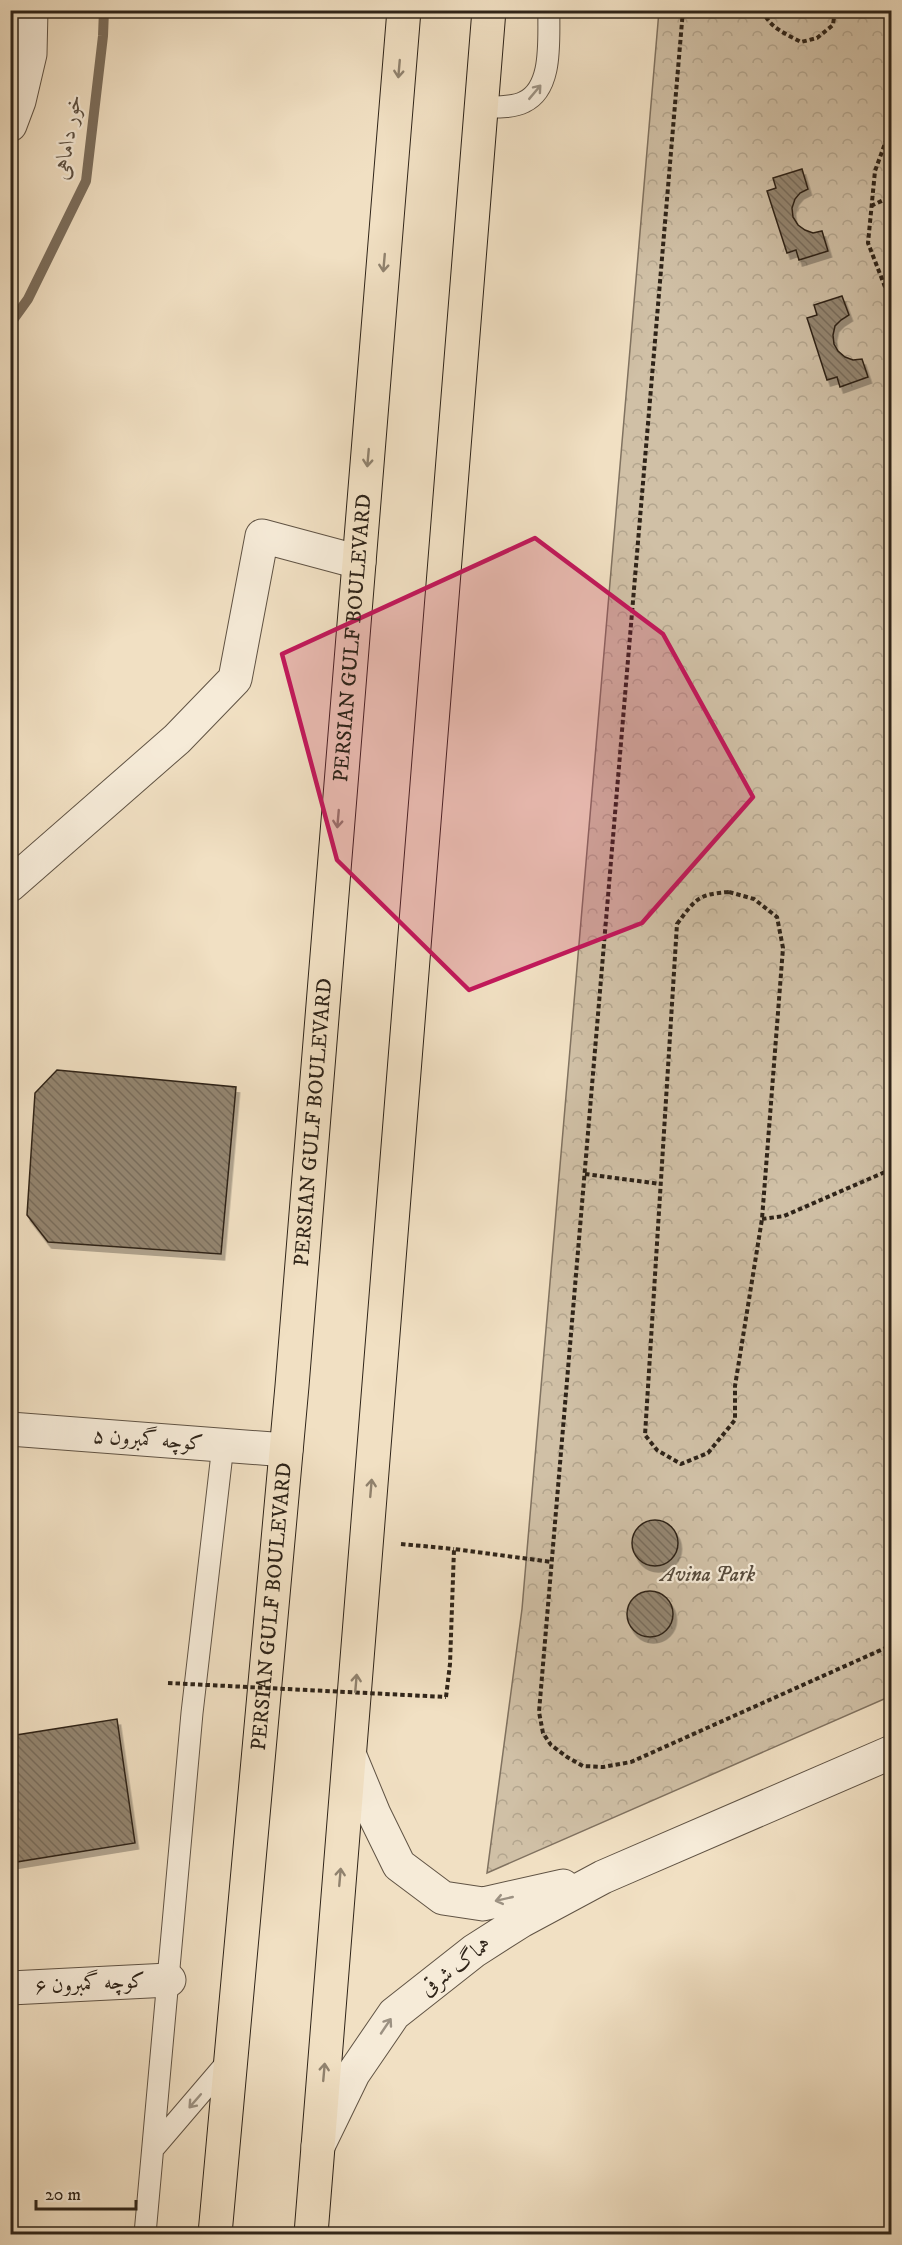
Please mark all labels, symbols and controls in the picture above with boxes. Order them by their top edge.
one-way arrow [394,58,405,78]
one-way arrow [528,85,542,100]
water label: خور داماهی [48,92,88,182]
one-way arrow [378,253,389,273]
one-way arrow [362,447,373,467]
street label: PERSIAN GULF BOULEVARD [328,493,378,783]
one-way arrow [332,809,343,829]
street label: PERSIAN GULF BOULEVARD [289,977,338,1268]
street label: کوچه گمبرون ۵ [92,1421,204,1457]
street label: PERSIAN GULF BOULEVARD [246,1461,298,1752]
one-way arrow [366,1479,377,1499]
park label: Avina Park [659,1562,756,1588]
one-way arrow [351,1673,362,1693]
one-way arrow [335,1868,346,1888]
one-way arrow [495,1894,515,1905]
street label: هماگ شرقی [415,1932,497,2002]
street label: کوچه گمبرون ۶ [34,1966,146,2000]
one-way arrow [380,2019,392,2035]
one-way arrow [319,2062,330,2082]
one-way arrow [188,2093,201,2109]
scale bar [36,2173,136,2211]
text: 20 m [45,2184,81,2206]

